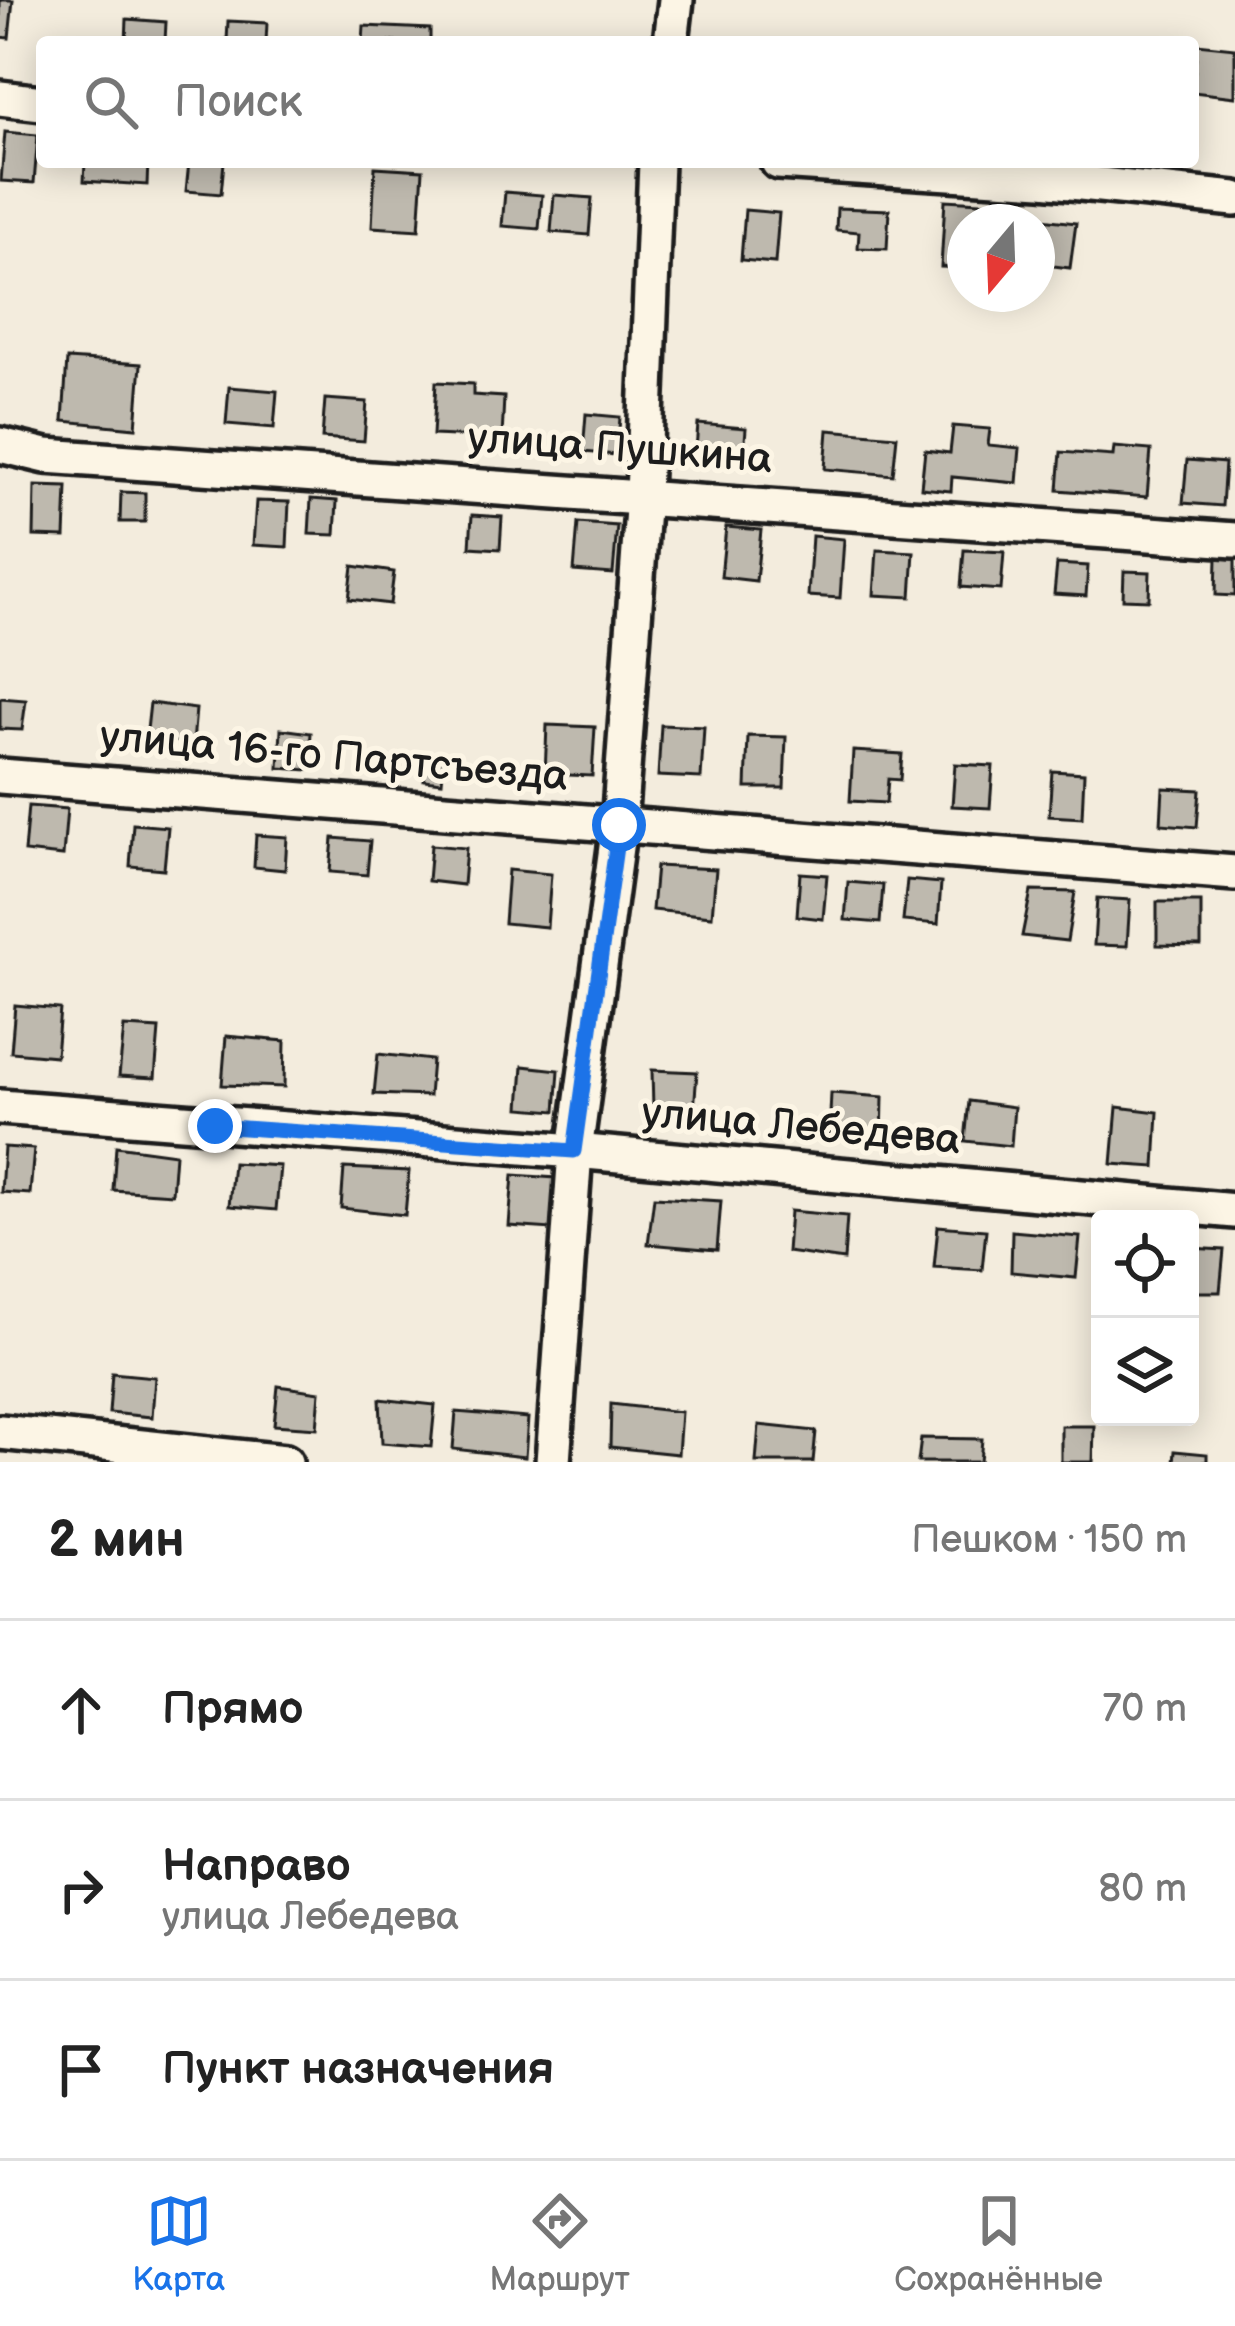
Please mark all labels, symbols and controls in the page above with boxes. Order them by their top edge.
search box [36,36,1199,168]
icon: search [78,69,144,135]
text: Поиск [174,75,302,130]
north arrow [947,204,1055,312]
street label: улица Пушкина [466,413,774,485]
street label: улица 16-го Партсъезда [98,711,570,803]
route start [592,798,646,852]
street label: улица Лебедева [639,1088,963,1166]
route end [188,1099,242,1153]
map controls [1091,1210,1199,1426]
button: locate [1091,1210,1199,1318]
button: layers [1091,1318,1199,1426]
text: 2 мин [48,1510,185,1571]
text: Пешком · 150 m [911,1517,1187,1564]
icon: ahead [48,1677,114,1743]
text: Прямо [162,1682,303,1737]
text: 70 m [1102,1686,1187,1733]
text: Направо [162,1839,351,1894]
icon: right [48,1857,114,1923]
text: 80 m [1099,1866,1187,1913]
text: улица Лебедева [162,1894,459,1941]
icon: arrive [48,2037,114,2103]
text: Пункт назначения [162,2042,554,2097]
tab: Карта [132,2188,225,2300]
tab: Маршрут [490,2188,630,2300]
tab: Сохранённые [894,2188,1103,2300]

